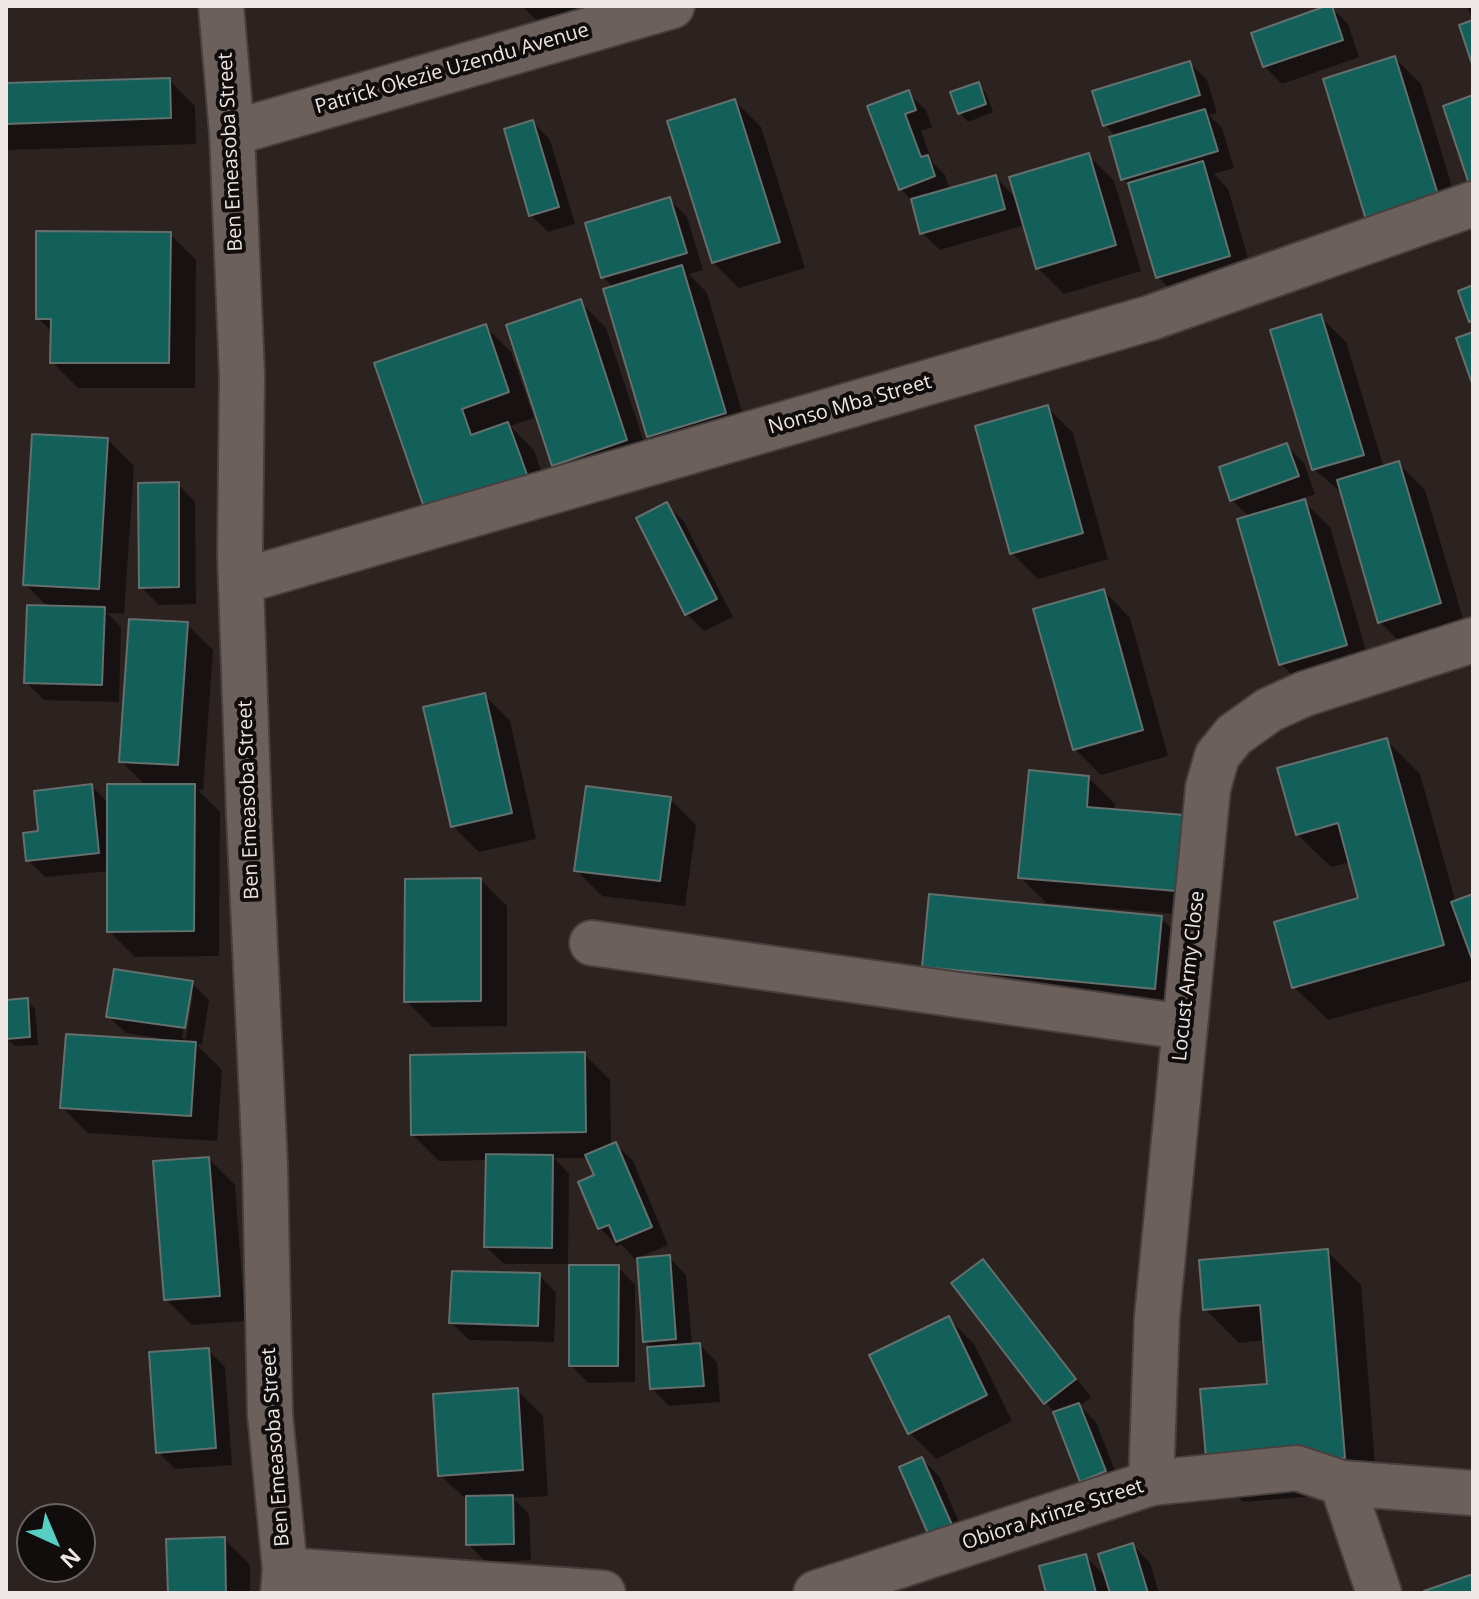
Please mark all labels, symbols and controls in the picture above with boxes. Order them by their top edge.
street label: Patrick Okezie Uzendu Avenue [312,18,592,120]
street label: Ben Emeasoba Street [214,52,248,252]
street label: Nonso Mba Street [766,370,934,440]
street label: Ben Emeasoba Street [234,700,264,900]
street label: Locust Army Close [1168,890,1210,1062]
street label: Ben Emeasoba Street [257,1347,295,1547]
street label: Obiora Arinze Street [959,1474,1147,1556]
north arrow [16,1503,96,1583]
text: N [54,1542,88,1576]

